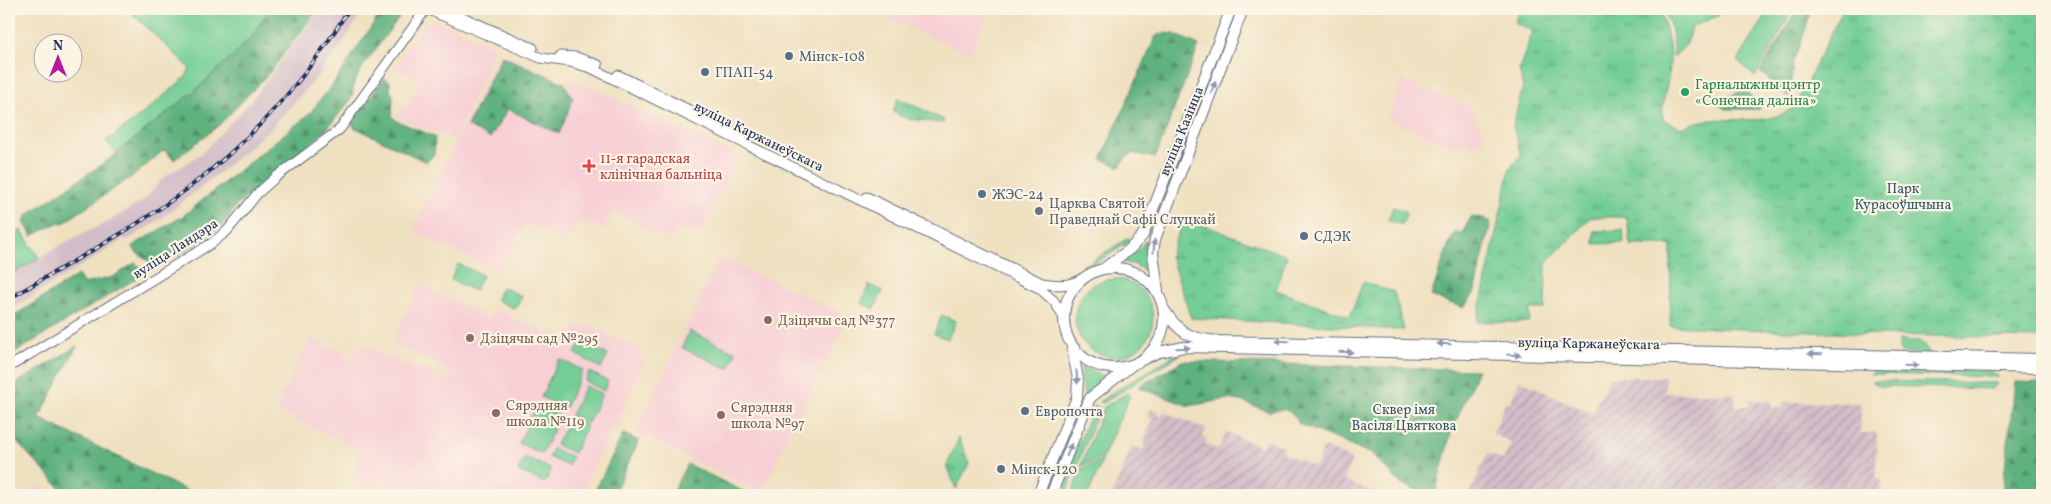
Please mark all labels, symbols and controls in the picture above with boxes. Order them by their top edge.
north arrow [32,32,82,82]
text: N [53,37,63,56]
place label: Мінск-108 [799,48,865,67]
marker: Мінск-108 [783,50,795,62]
place label: ГПАП-54 [715,64,774,83]
marker: ГПАП-54 [699,66,711,78]
place label: Гарналыжны цэнтр «Сонечная даліна» [1695,76,1821,111]
one-way arrow [1210,80,1218,95]
street label: вуліца Казінца [1156,84,1209,179]
marker: Гарналыжны цэнтр «Сонечная даліна» [1679,86,1691,98]
street label: вуліца Каржанеўскага [690,98,826,177]
place label: 11-я гарадская клінічная бальніца [600,150,723,185]
marker: 11-я гарадская клінічная бальніца [582,159,596,173]
park label: Парк Курасоўшчына [1855,180,1951,215]
place label: ЖЭС-24 [992,186,1044,205]
marker: ЖЭС-24 [976,188,988,200]
place label: Царква Святой Праведнай Сафіі Слуцкай [1049,195,1216,230]
marker: Царква Святой Праведнай Сафіі Слуцкай [1033,205,1045,217]
street label: вуліца Ландэра [129,215,222,284]
place label: СДЭК [1314,228,1352,247]
marker: СДЭК [1298,230,1310,242]
one-way arrow [1151,238,1159,254]
place label: Дзіцячы сад №377 [778,312,896,331]
marker: Дзіцячы сад №377 [762,314,774,326]
place label: Дзіцячы сад №295 [480,330,598,349]
marker: Дзіцячы сад №295 [464,332,476,344]
street label: вуліца Каржанеўскага [1518,334,1660,355]
one-way arrow [1274,337,1290,345]
one-way arrow [1436,340,1452,348]
one-way arrow [1176,344,1192,352]
one-way arrow [1338,348,1354,356]
one-way arrow [1806,350,1822,358]
one-way arrow [1507,352,1523,360]
one-way arrow [1904,361,1920,369]
one-way arrow [1073,370,1081,386]
place label: Сярэдняя школа №119 [506,397,584,432]
place label: Сярэдняя школа №97 [731,399,805,434]
park label: Сквер імя Васіля Цвяткова [1352,401,1456,436]
place label: Европочта [1035,403,1103,422]
marker: Европочта [1019,405,1031,417]
marker: Сярэдняя школа №119 [490,407,502,419]
marker: Сярэдняя школа №97 [715,409,727,421]
one-way arrow [1065,443,1073,457]
place label: Мінск-120 [1011,461,1077,480]
marker: Мінск-120 [995,463,1007,475]

